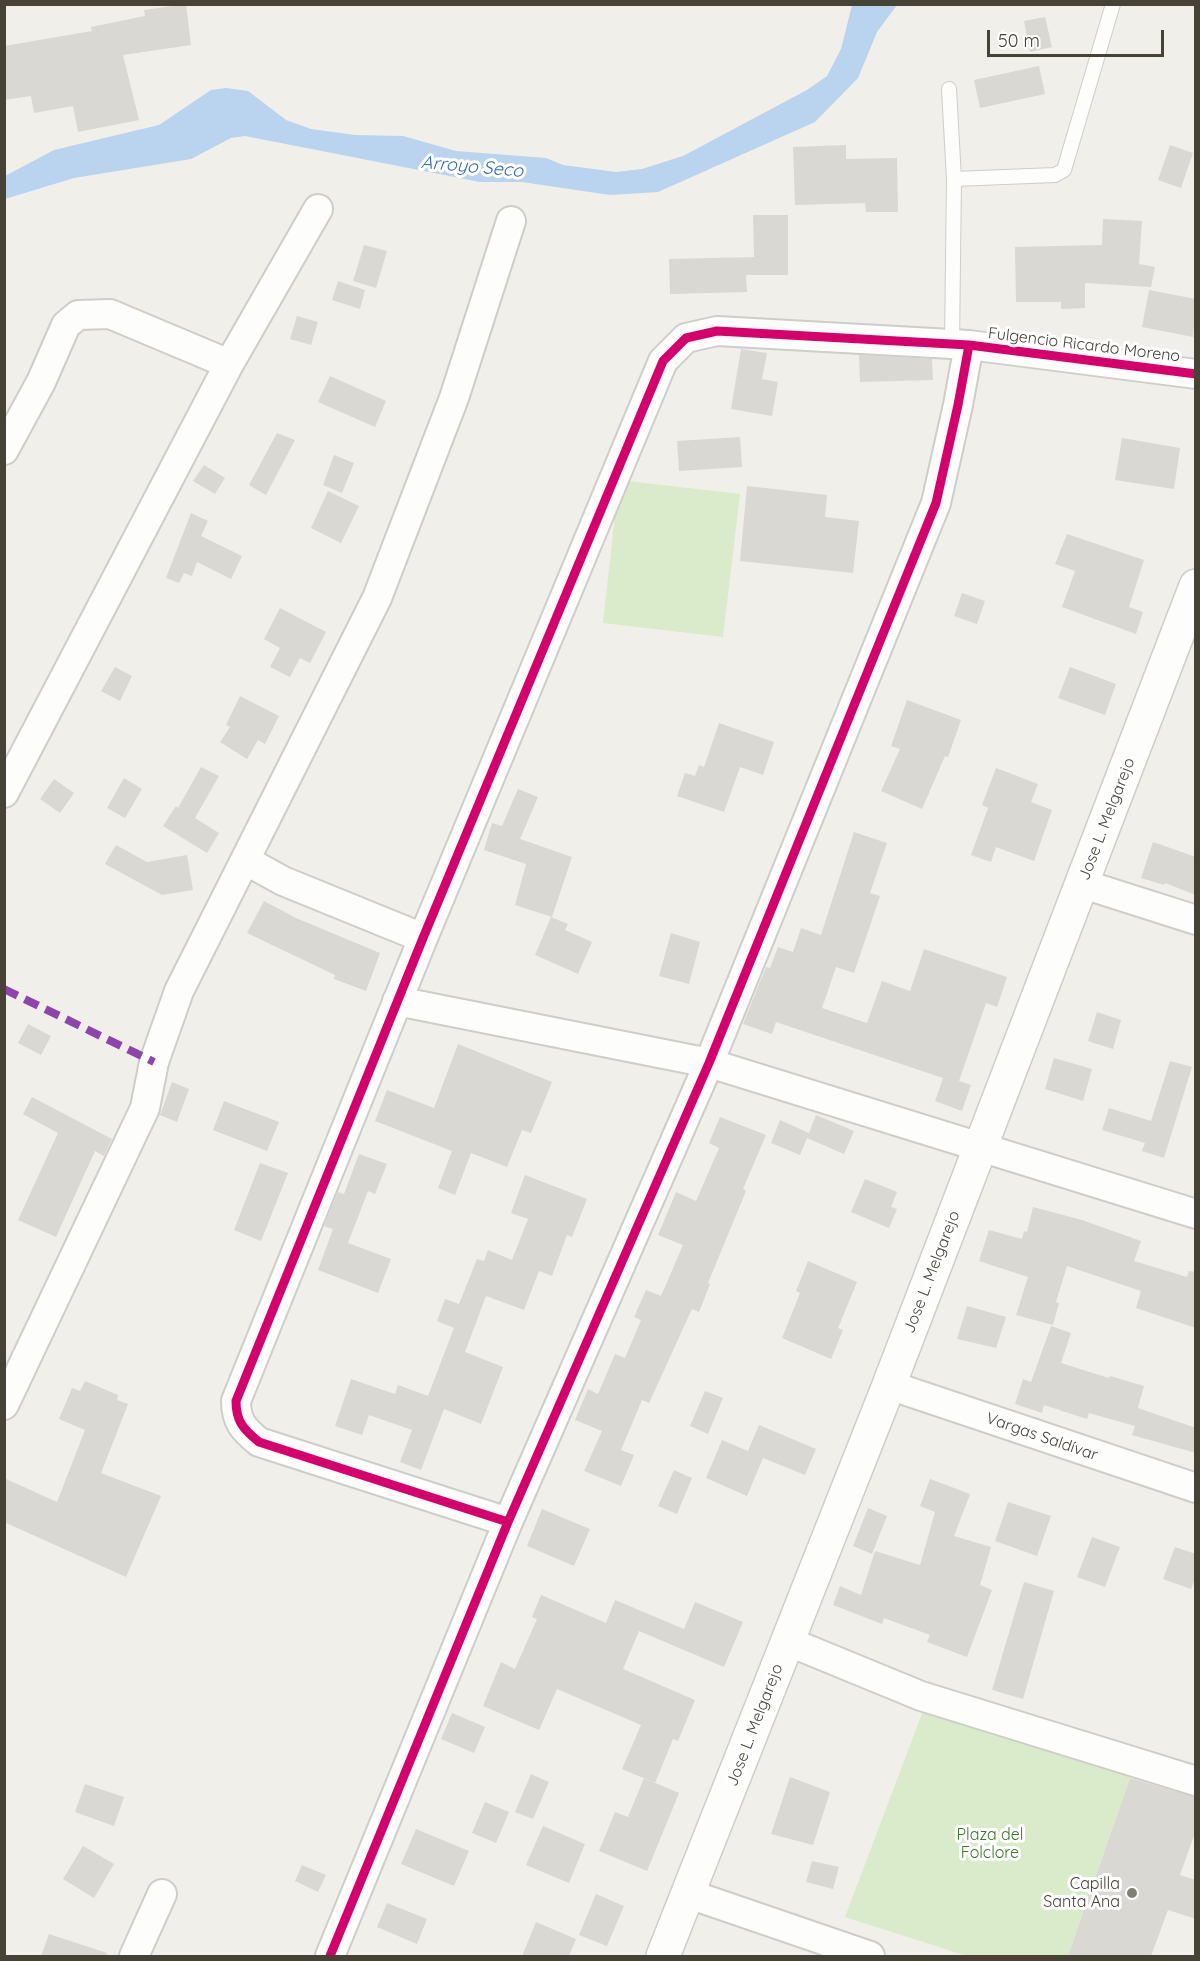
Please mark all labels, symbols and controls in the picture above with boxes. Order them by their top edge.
scale bar [990,18,1167,56]
text: 50 m [998,29,1040,52]
water label: Arroyo Seco [420,152,524,182]
street label: Fulgencio Ricardo Moreno [987,324,1181,366]
street label: Jose L. Melgarejo [1075,755,1139,883]
street label: Jose L. Melgarejo [900,1208,964,1336]
street label: Vargas Saldívar [983,1409,1101,1465]
street label: Jose L. Melgarejo [723,1661,787,1789]
park label: Plaza del Folclore [956,1825,1024,1863]
place label: Capilla Santa Ana [1043,1874,1120,1912]
marker: Capilla Santa Ana [1125,1886,1139,1900]

